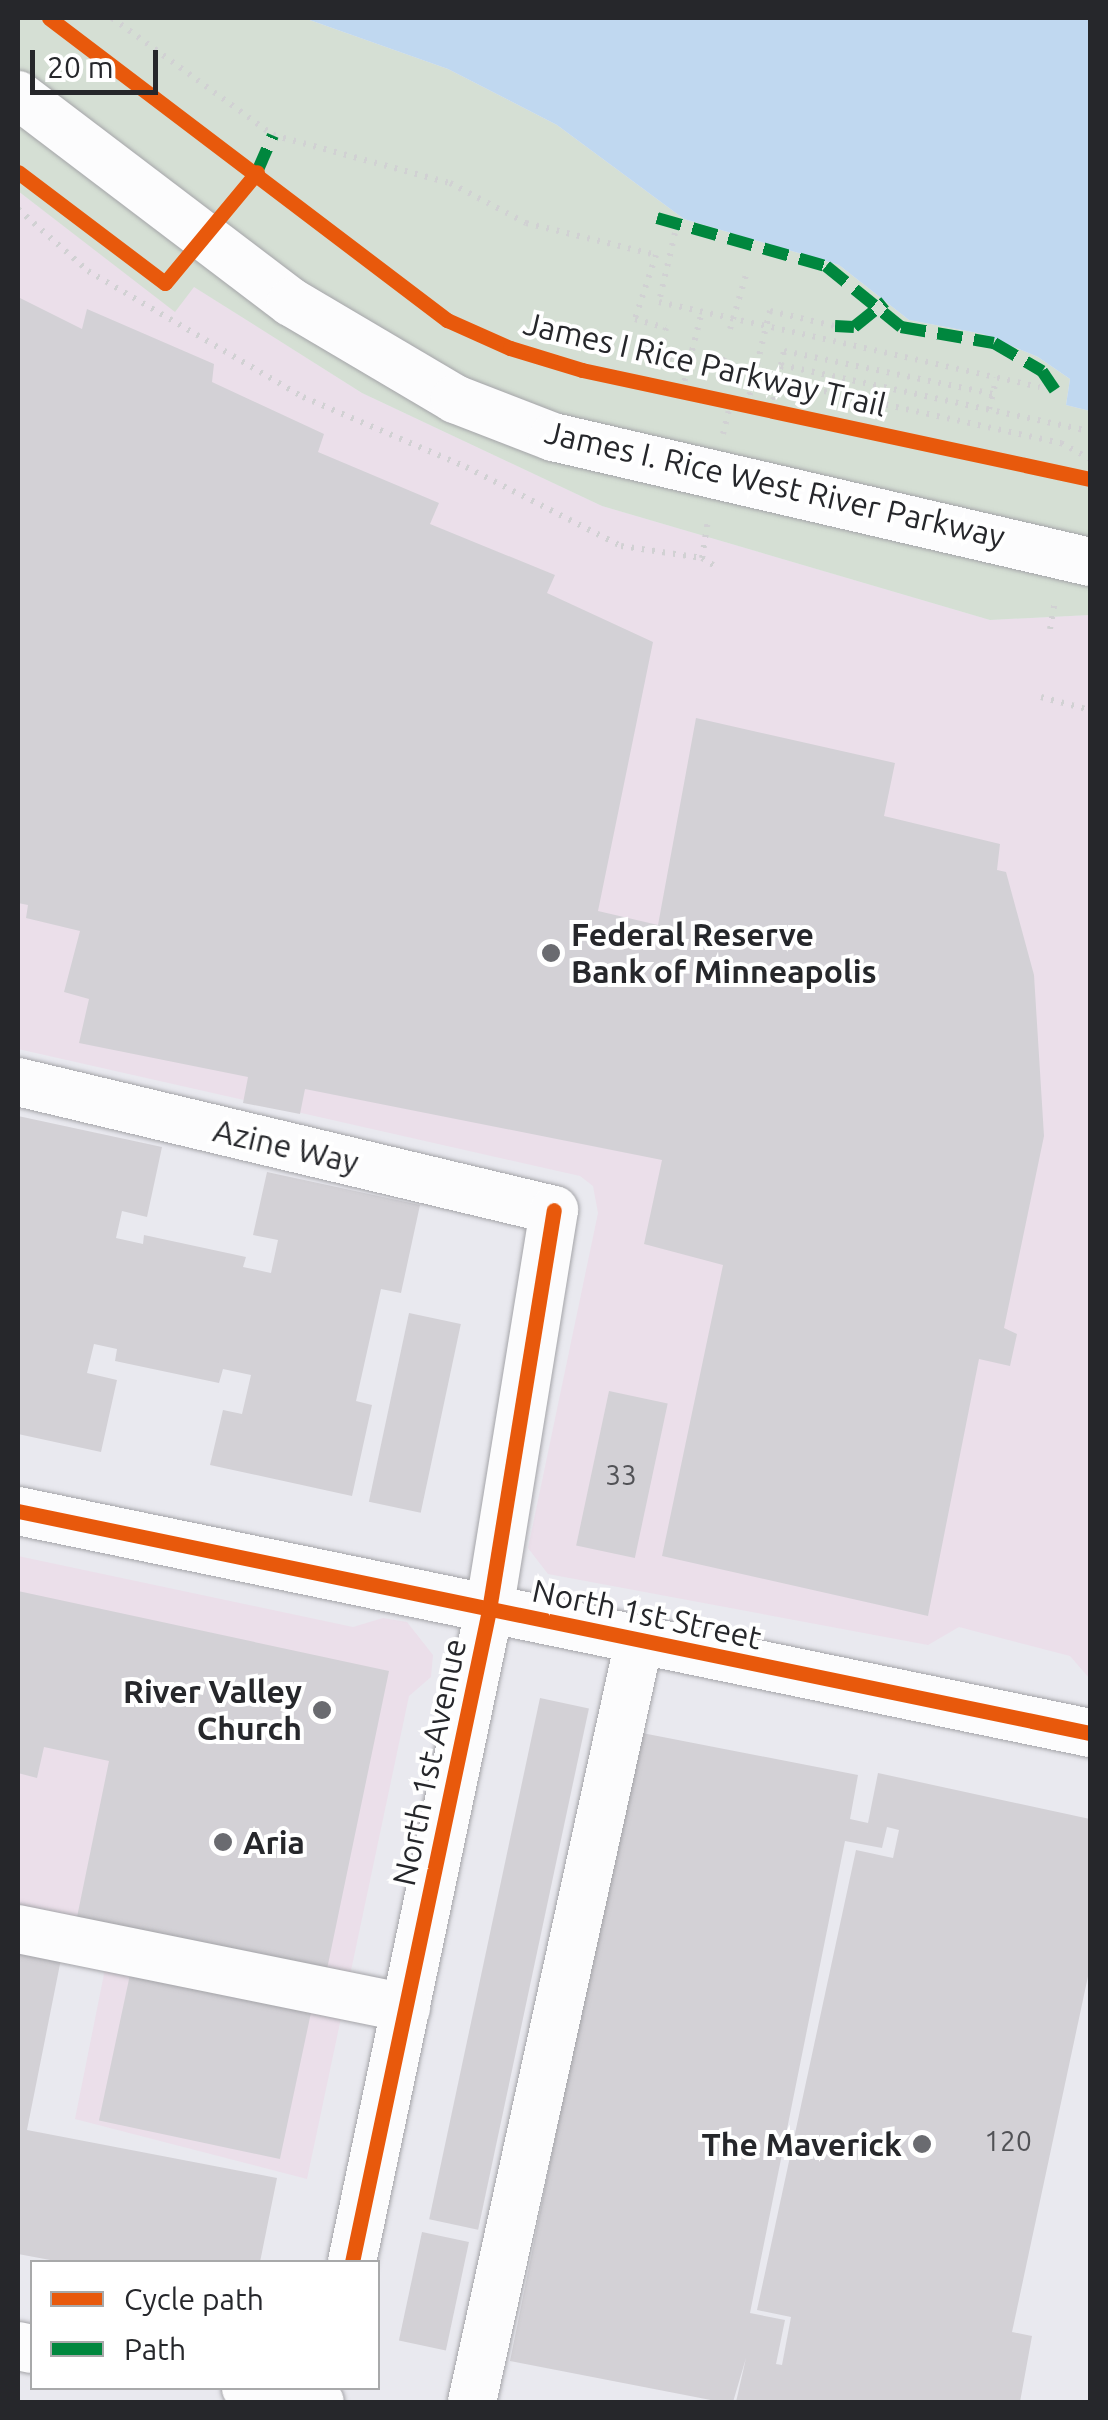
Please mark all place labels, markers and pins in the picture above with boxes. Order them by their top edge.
place label: Federal Reserve Bank of Minneapolis [571,916,877,991]
marker: Federal Reserve Bank of Minneapolis [540,942,562,964]
place label: River Valley Church [123,1673,302,1748]
marker: River Valley Church [311,1699,333,1721]
place label: Aria [243,1823,305,1861]
marker: Aria [212,1831,234,1853]
place label: The Maverick [702,2125,902,2163]
marker: The Maverick [911,2133,933,2155]

